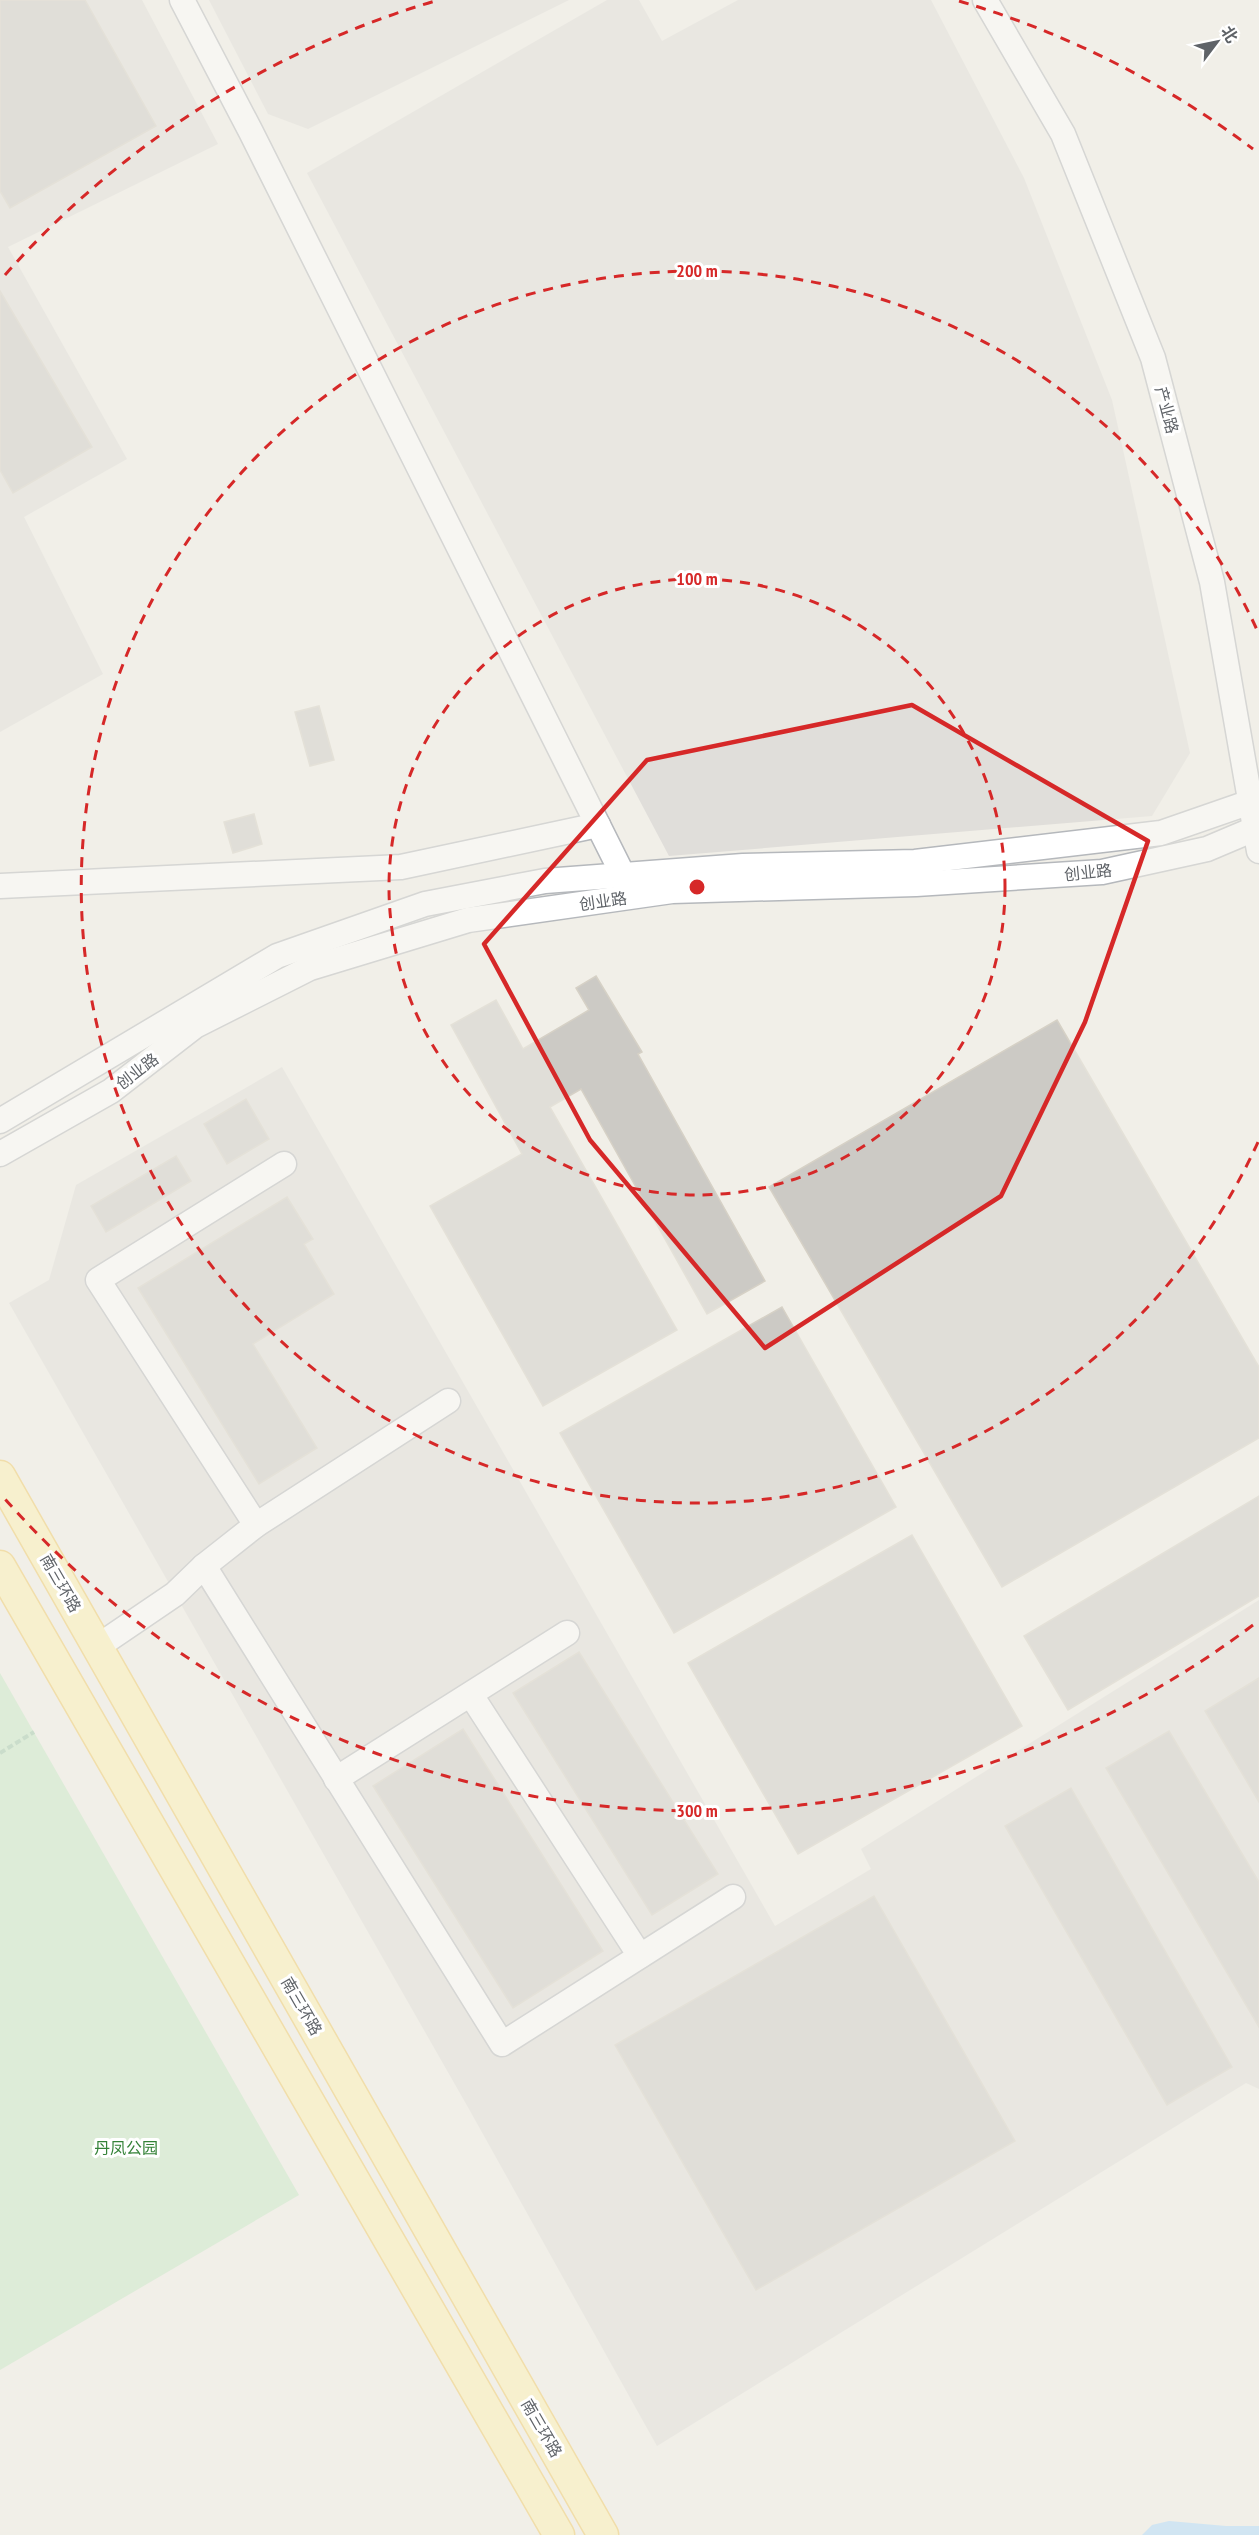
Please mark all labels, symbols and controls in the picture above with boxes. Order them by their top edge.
north arrow [1187,12,1247,72]
text: 北 [1217,22,1242,46]
text: 200 m [676,259,718,282]
street label: 产业路 [1151,384,1183,436]
text: 100 m [676,567,718,590]
street label: 创业路 [1063,860,1113,884]
centre of rings [687,877,707,897]
street label: 创业路 [578,888,628,914]
street label: 创业路 [112,1049,162,1093]
street label: 南三环路 [36,1550,86,1616]
text: 300 m [676,1799,718,1822]
street label: 南三环路 [277,1973,327,2039]
park label: 丹凤公园 [94,2138,158,2158]
street label: 南三环路 [517,2395,567,2461]

